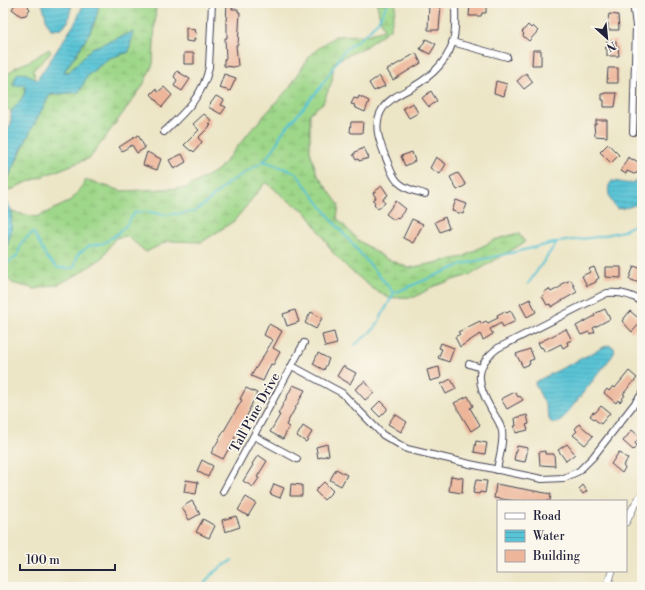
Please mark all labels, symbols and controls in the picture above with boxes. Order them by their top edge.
north arrow [587,18,627,58]
text: N [604,38,618,54]
street label: Tall Pine Drive [226,369,284,455]
legend [497,500,627,572]
text: Road [533,509,561,524]
text: Water [532,529,565,544]
scale bar [20,546,115,572]
text: Building [532,549,581,564]
text: 100 m [26,553,60,568]

